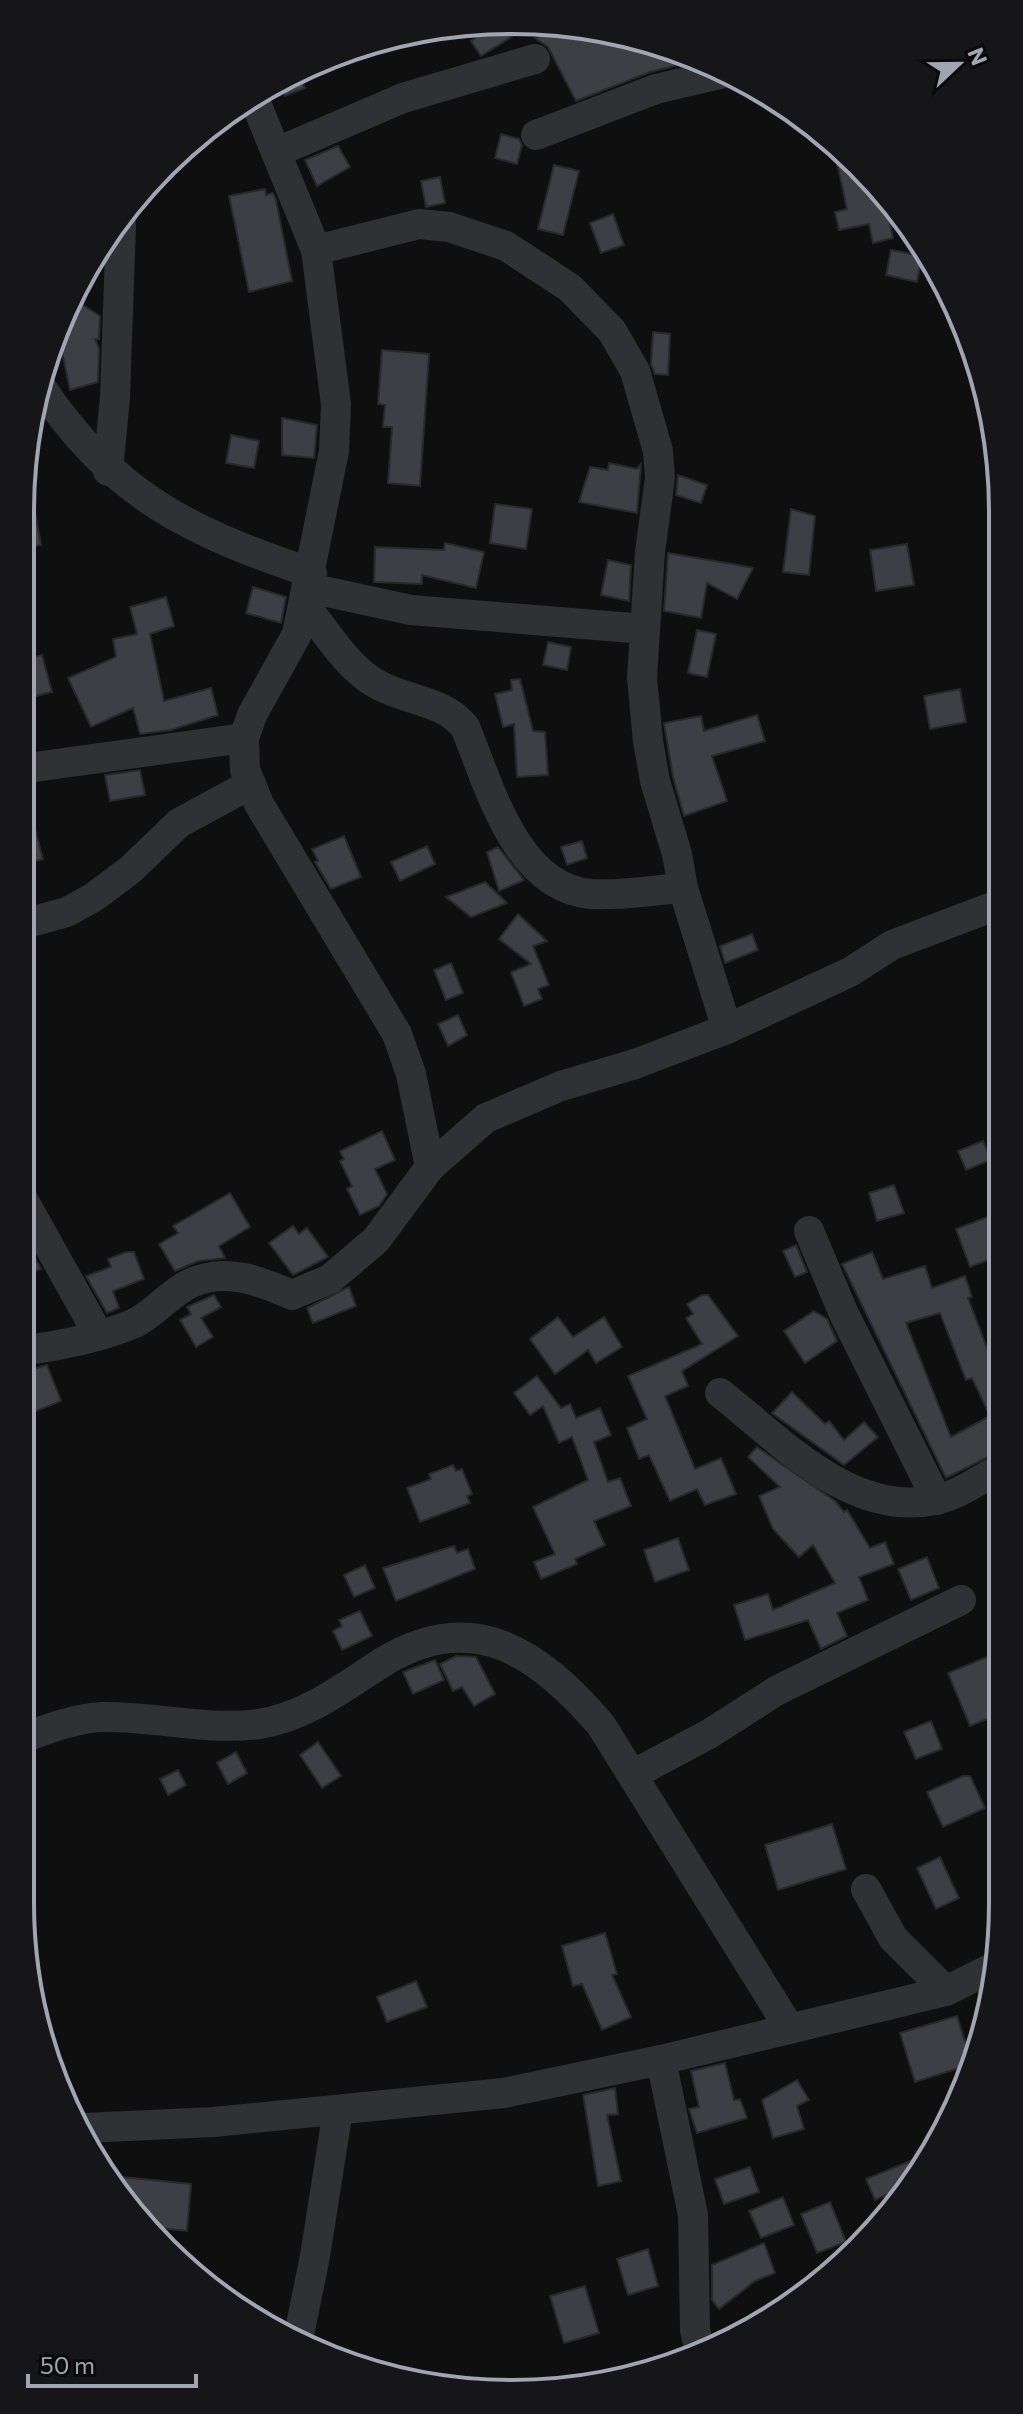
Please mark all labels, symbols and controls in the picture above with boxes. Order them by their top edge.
north arrow [919,24,999,104]
text: N [962,44,994,69]
scale bar [28,2338,196,2388]
text: 50 m [40,2350,95,2379]

